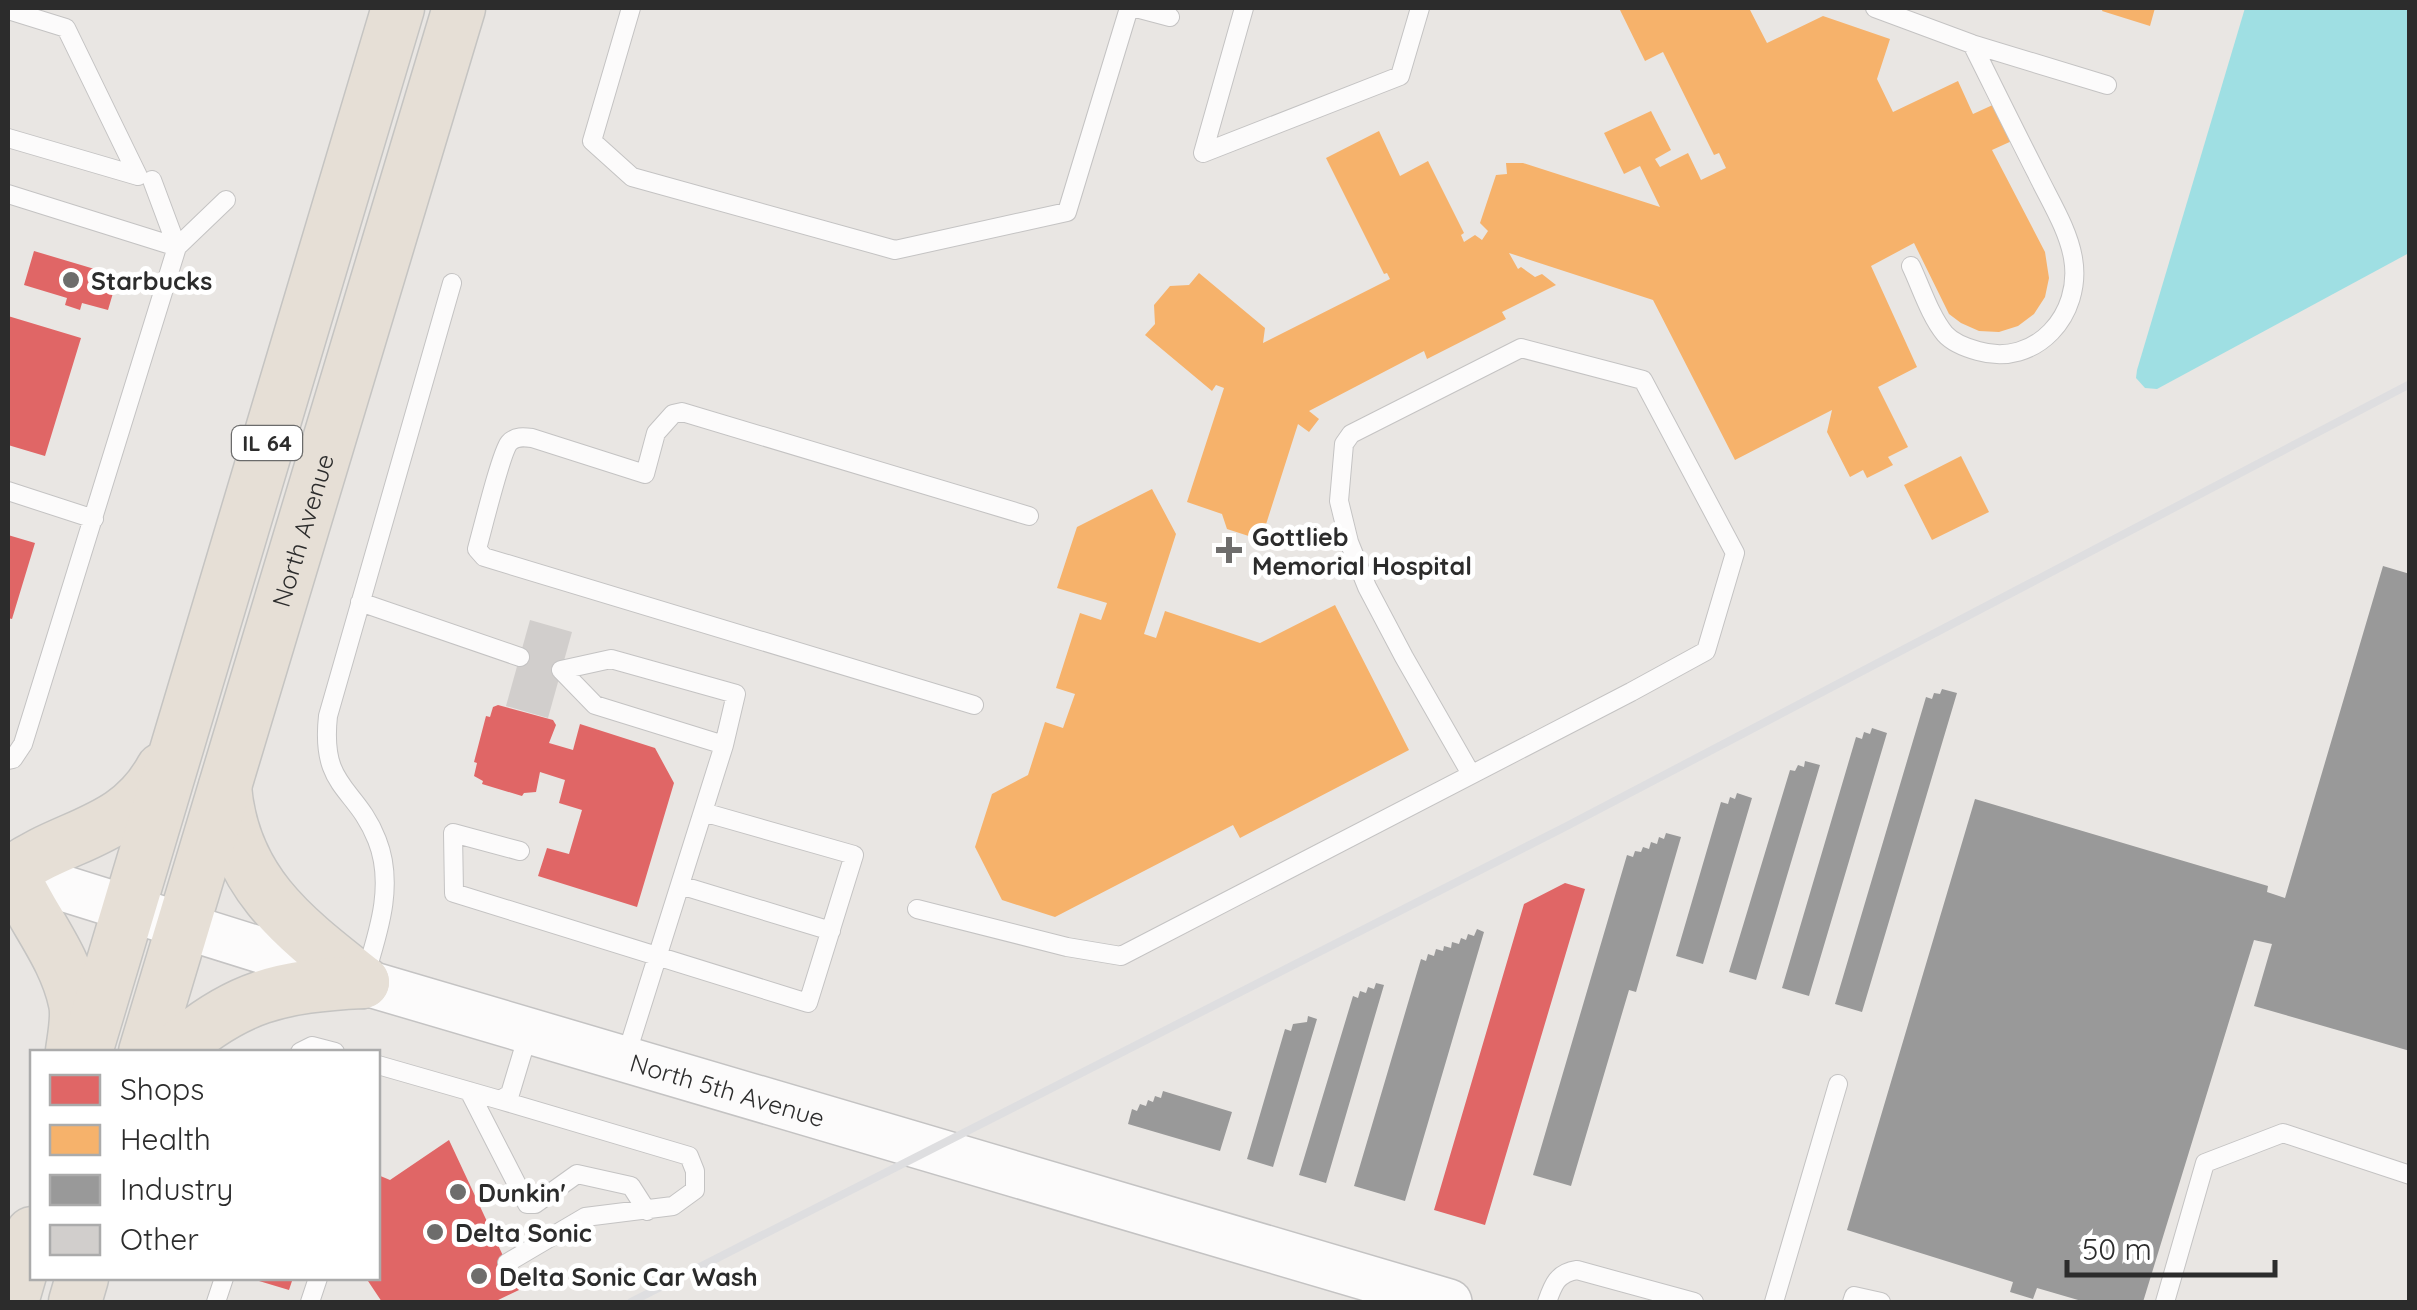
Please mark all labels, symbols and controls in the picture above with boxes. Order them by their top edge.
place label: Starbucks [91,265,212,296]
marker: Starbucks [60,269,82,291]
road number: IL 64 [232,426,302,460]
street label: North Avenue [264,450,340,610]
place label: Gottlieb Memorial Hospital [1252,521,1472,581]
marker: Gottlieb Memorial Hospital [1216,537,1242,563]
street label: North 5th Avenue [627,1046,828,1133]
legend [30,1050,380,1280]
text: Shops [120,1070,204,1108]
text: Health [120,1120,211,1158]
text: Industry [120,1170,233,1208]
place label: Dunkin' [478,1177,566,1208]
marker: Dunkin' [447,1181,469,1203]
scale bar [2067,1215,2274,1277]
place label: Delta Sonic [455,1217,592,1248]
text: Other [120,1220,199,1258]
marker: Delta Sonic [424,1221,446,1243]
text: 50 m [2082,1230,2152,1268]
place label: Delta Sonic Car Wash [499,1261,758,1292]
marker: Delta Sonic Car Wash [468,1265,490,1287]

